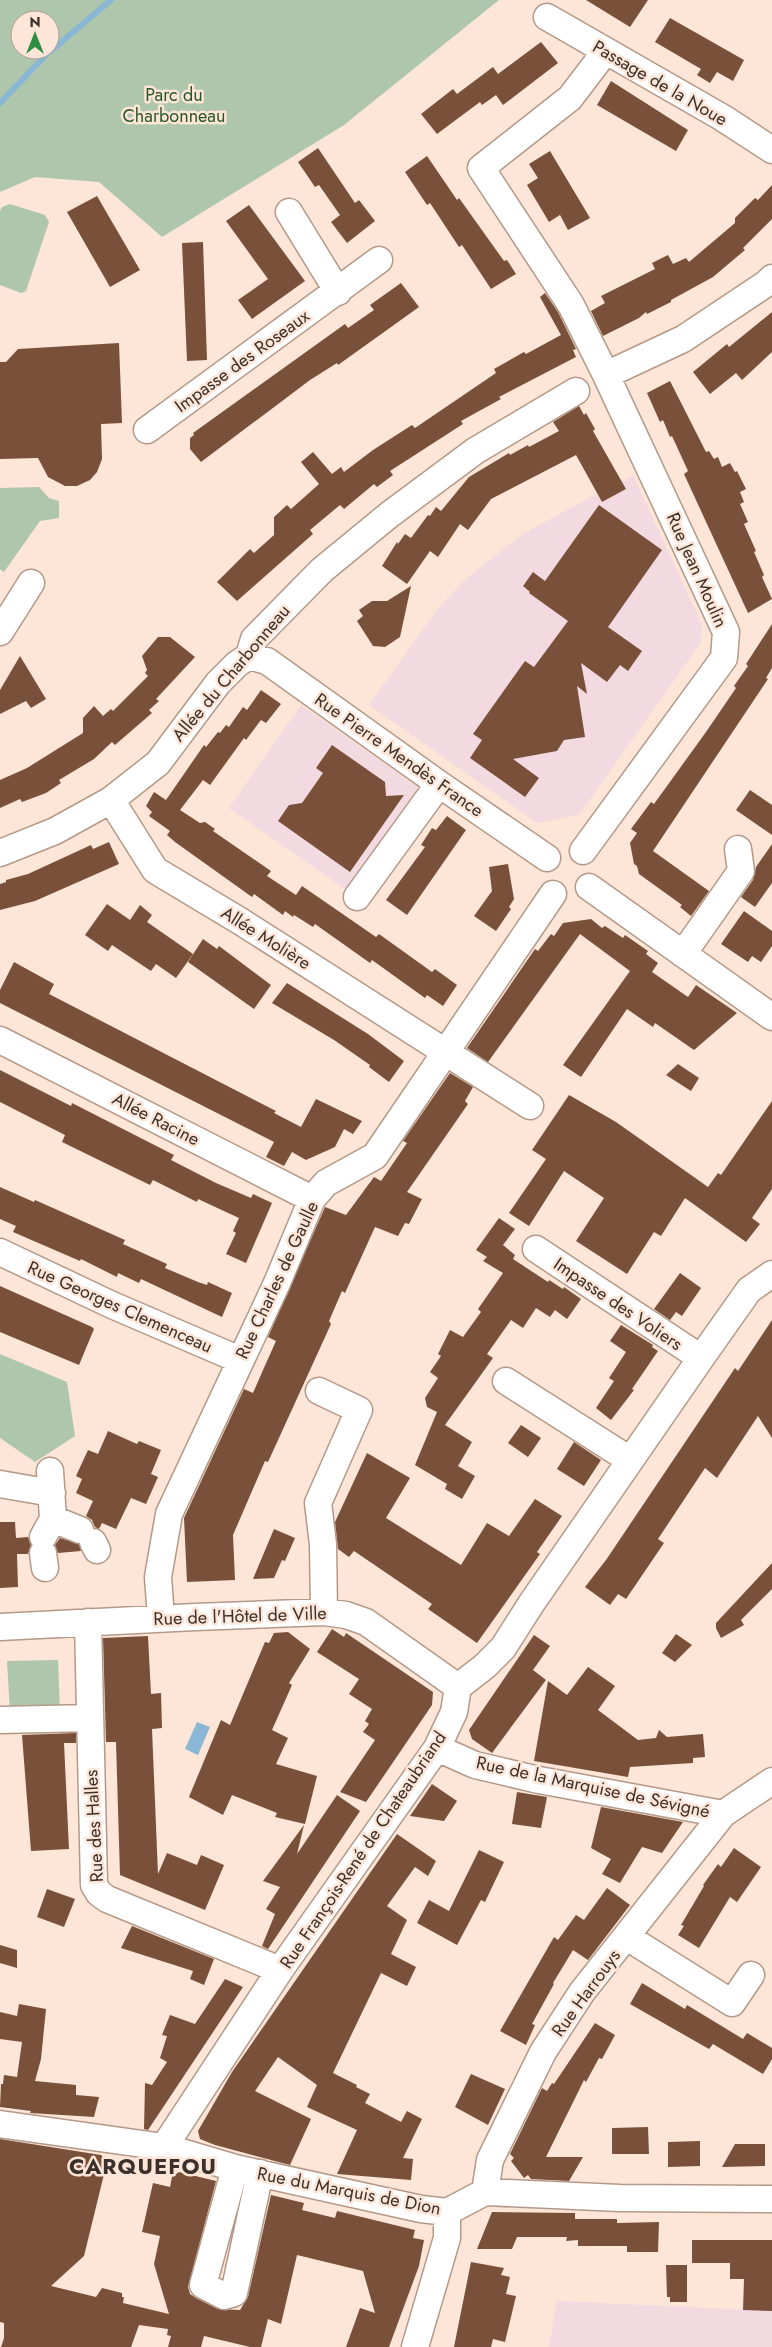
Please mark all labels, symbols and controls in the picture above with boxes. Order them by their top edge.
north arrow [10,10,60,60]
text: N [29,12,41,32]
street label: Passage de la Noue [588,34,732,132]
park label: Parc du Charbonneau [123,82,225,129]
street label: Impasse des Roseaux [169,303,315,419]
street label: Rue Jean Moulin [660,508,734,632]
street label: Allée du Charbonneau [166,599,296,747]
street label: Rue Pierre Mendès France [309,687,489,823]
street label: Allée Molière [216,900,316,976]
street label: Allée Racine [108,1086,204,1152]
street label: Rue Charles de Gaulle [229,1197,325,1363]
street label: Impasse des Voliers [548,1251,688,1357]
street label: Rue Georges Clemenceau [23,1254,217,1360]
street label: Rue de l'Hôtel de Ville [153,1600,327,1632]
street label: Rue François-René de Chateaubriand [274,1726,452,1974]
street label: Rue de la Marquise de Sévigné [474,1750,712,1824]
street label: Rue des Halles [78,1769,110,1883]
street label: Rue Harrouys [545,1944,627,2042]
district label: CARQUEFOU [69,2150,217,2182]
street label: Rue du Marquis de Dion [255,2160,443,2222]

